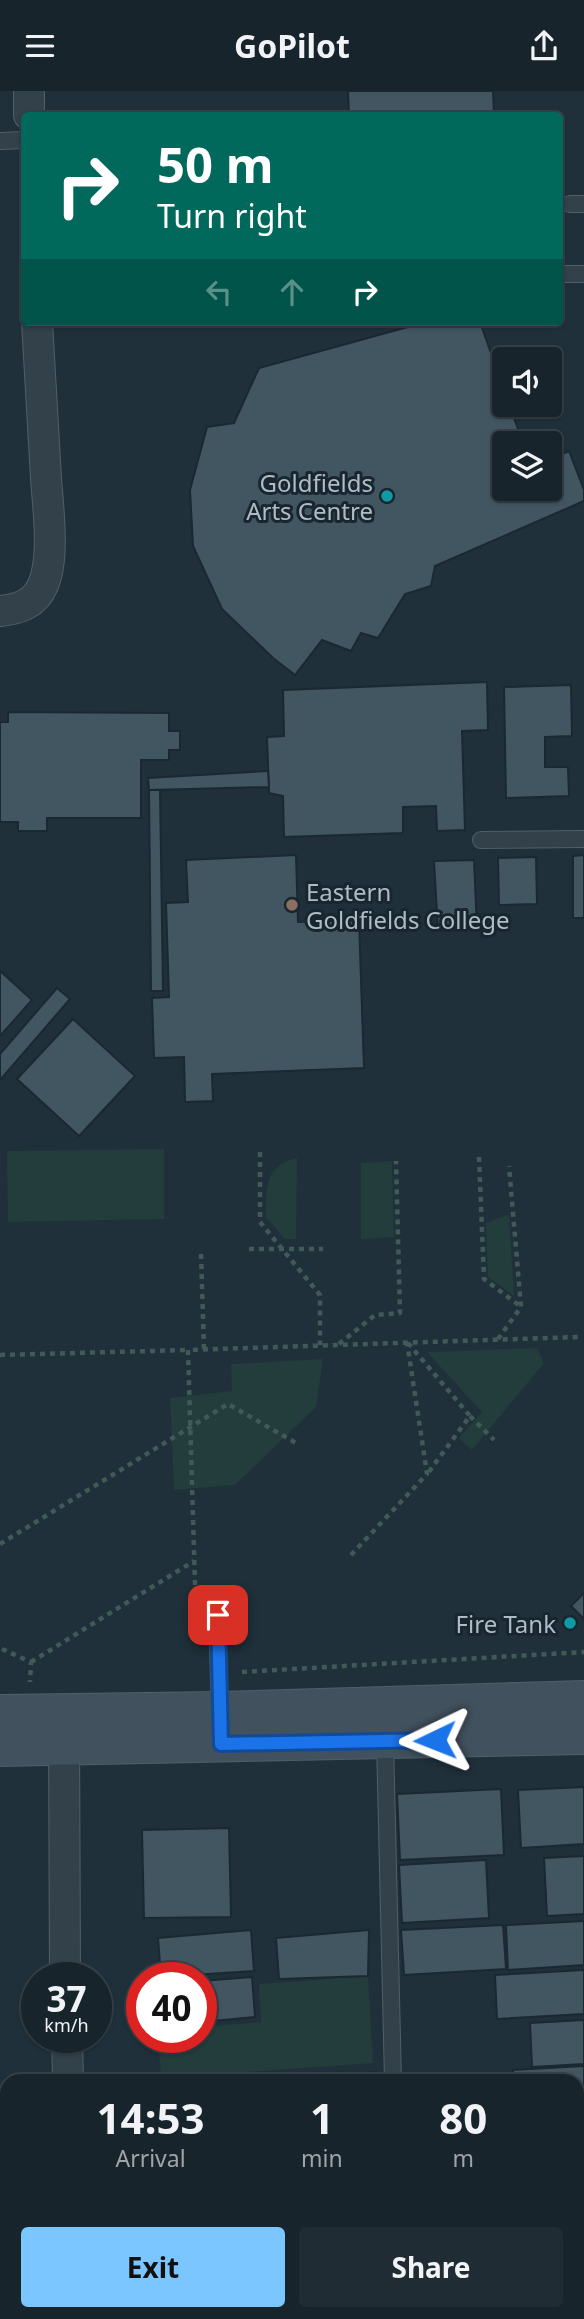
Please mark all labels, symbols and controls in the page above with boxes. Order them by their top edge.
text: GoPilot [234,24,350,67]
icon: menu [21,27,59,65]
icon: share [525,27,563,65]
text: 50 m [157,131,274,197]
icon: right [42,140,133,231]
text: Turn right [157,194,307,237]
icon: left [200,273,238,311]
icon: ahead [273,273,311,311]
icon: right [346,273,384,311]
map controls [492,347,562,501]
button: sound [492,347,562,417]
button: layers [492,431,562,501]
place label: Goldfields Arts Centre [246,466,373,527]
marker: Goldfields Arts Centre [379,488,395,504]
place label: Eastern Goldfields College [306,875,510,936]
marker: Eastern Goldfields College [284,897,300,913]
pin [188,1585,248,1645]
icon: arrive [199,1596,237,1634]
place label: Fire Tank [456,1607,556,1640]
marker: Fire Tank [562,1615,578,1631]
position arrow [398,1703,472,1777]
speed limit sign: 40 [126,1962,217,2053]
text: 37 [46,1975,87,2022]
text: km/h [44,2013,89,2037]
text: 14:53 [97,2089,205,2146]
text: 1 [310,2089,334,2146]
text: 80 [439,2089,487,2146]
text: Arrival [115,2142,186,2174]
text: min [301,2142,343,2174]
text: m [453,2142,474,2174]
button: Exit [21,2227,285,2307]
button: Share [299,2227,563,2307]

